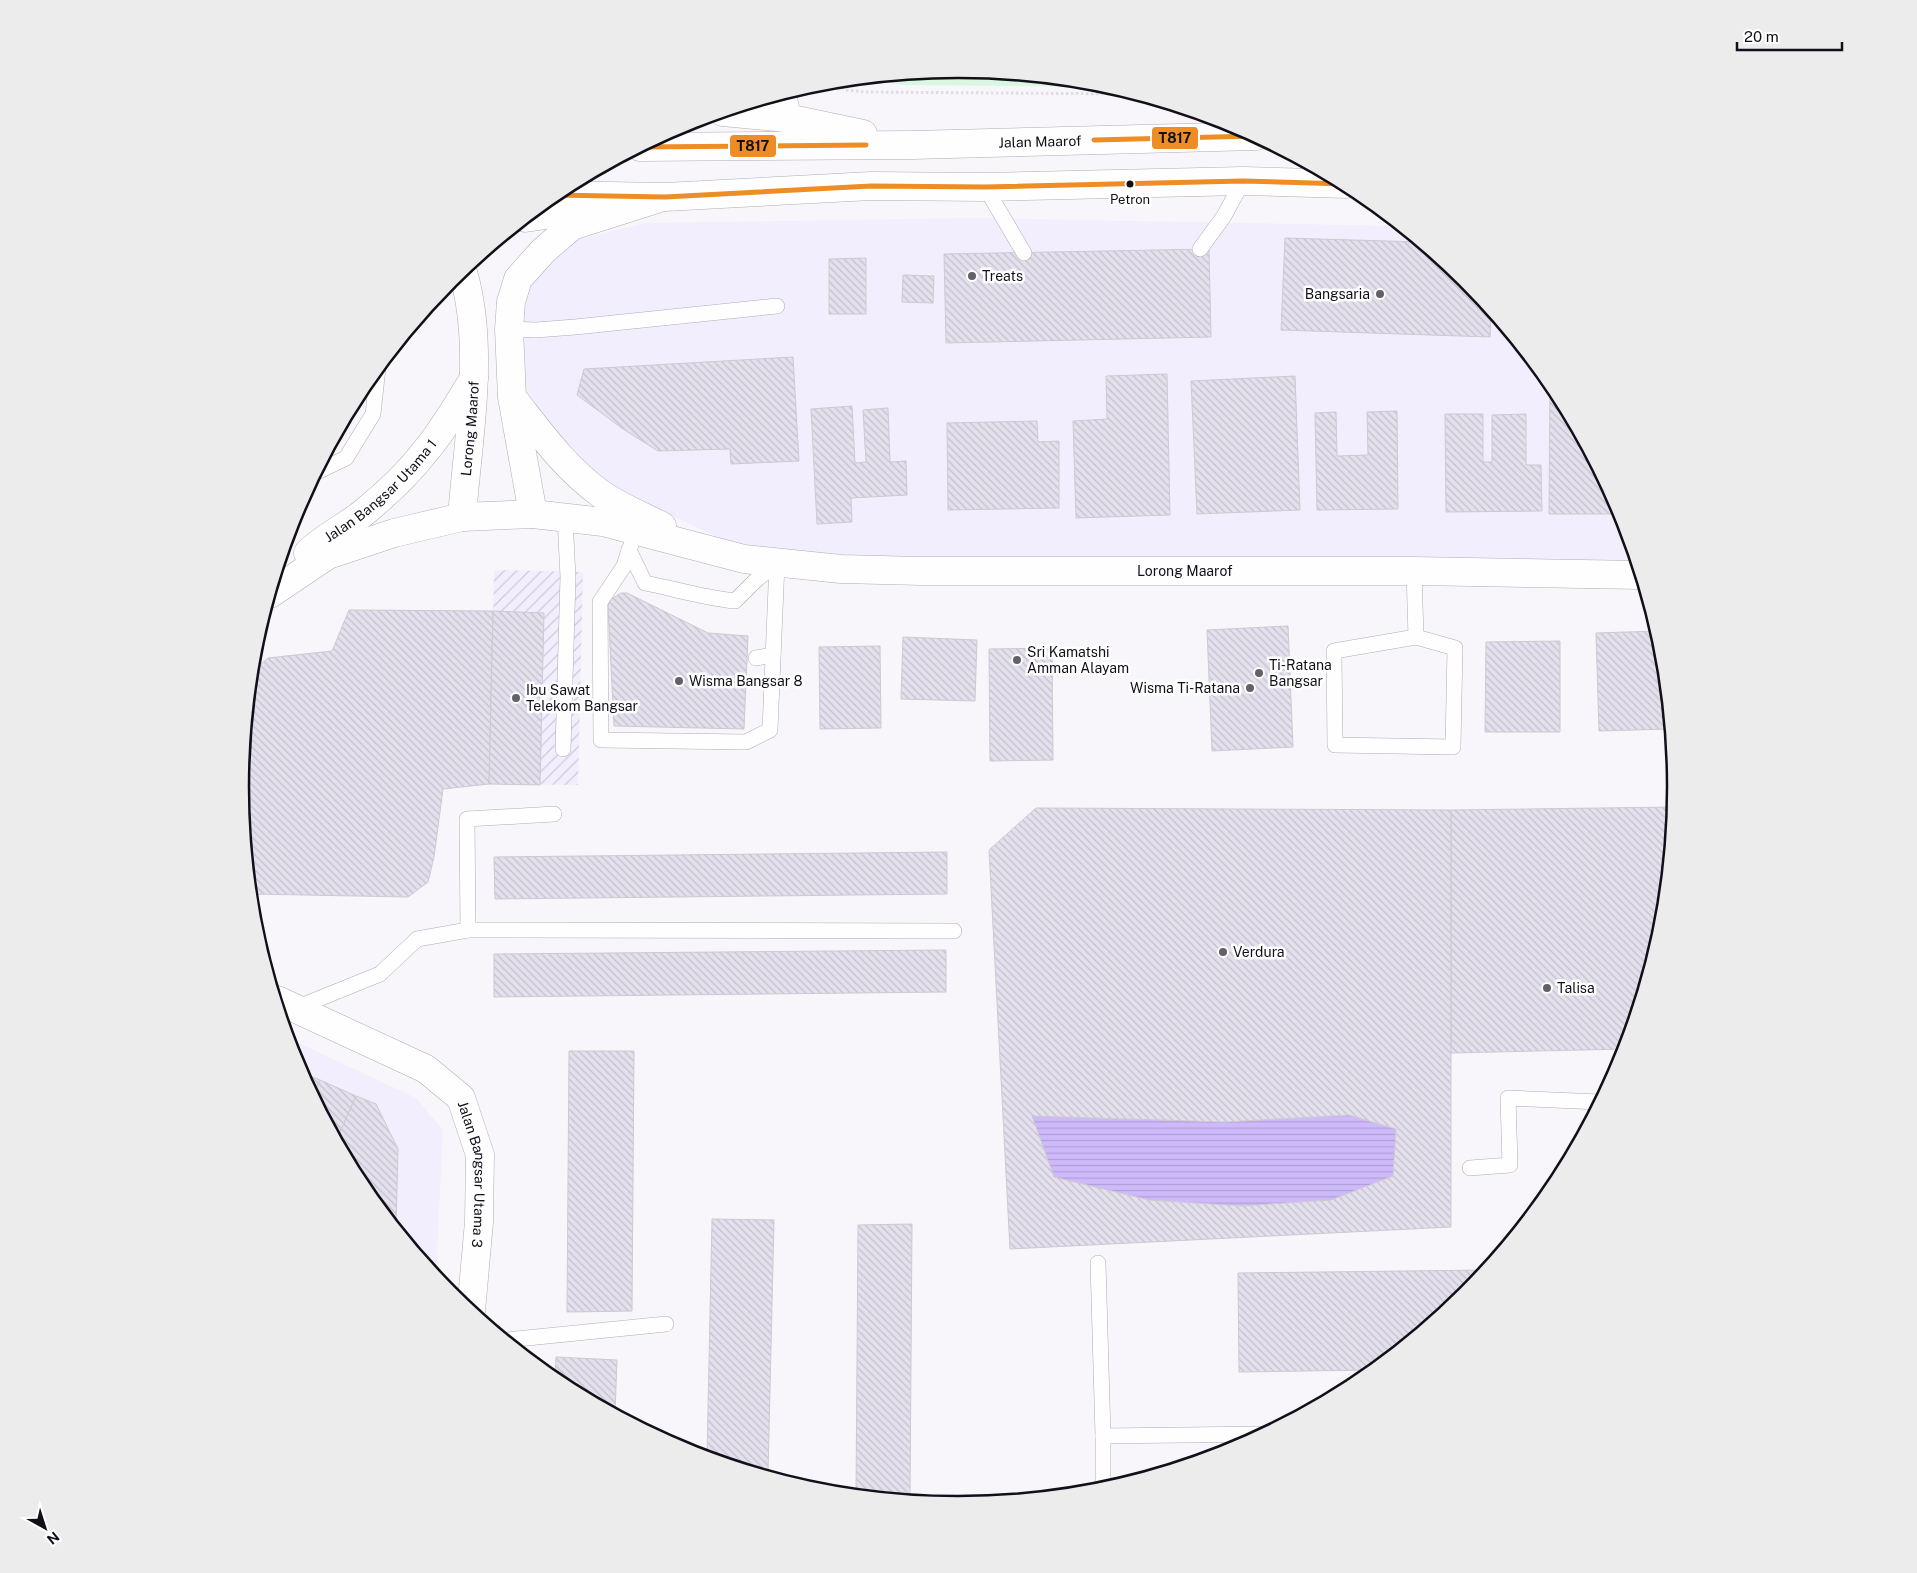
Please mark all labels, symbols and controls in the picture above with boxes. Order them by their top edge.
scale bar [1737,20,1842,52]
text: 20 m [1744,28,1779,45]
line badge: T817 [1151,126,1199,150]
text: T817 [1159,130,1192,146]
street label: Jalan Maarof [998,133,1082,151]
line badge: T817 [729,134,777,158]
text: T817 [737,138,770,154]
marker: Petron [1125,179,1135,189]
place label: Petron [1110,192,1150,207]
place label: Treats [982,268,1023,284]
marker: Treats [966,270,978,282]
place label: Bangsaria [1305,286,1370,302]
marker: Bangsaria [1374,288,1386,300]
street label: Lorong Maarof [458,380,482,477]
street label: Jalan Bangsar Utama 1 [321,436,440,545]
street label: Lorong Maarof [1137,563,1233,579]
place label: Sri Kamatshi Amman Alayam [1027,644,1129,676]
marker: Sri Kamatshi Amman Alayam [1011,654,1023,666]
place label: Ti-Ratana Bangsar [1269,657,1332,689]
marker: Ti-Ratana Bangsar [1253,667,1265,679]
place label: Wisma Bangsar 8 [689,673,803,689]
marker: Wisma Bangsar 8 [673,675,685,687]
place label: Wisma Ti-Ratana [1130,680,1240,696]
place label: Ibu Sawat Telekom Bangsar [526,682,638,714]
marker: Wisma Ti-Ratana [1244,682,1256,694]
marker: Ibu Sawat Telekom Bangsar [510,692,522,704]
place label: Verdura [1233,944,1285,960]
marker: Verdura [1217,946,1229,958]
place label: Talisa [1557,980,1595,996]
marker: Talisa [1541,982,1553,994]
street label: Jalan Bangsar Utama 3 [455,1099,488,1249]
north arrow [20,1503,70,1553]
text: N [44,1528,62,1548]

